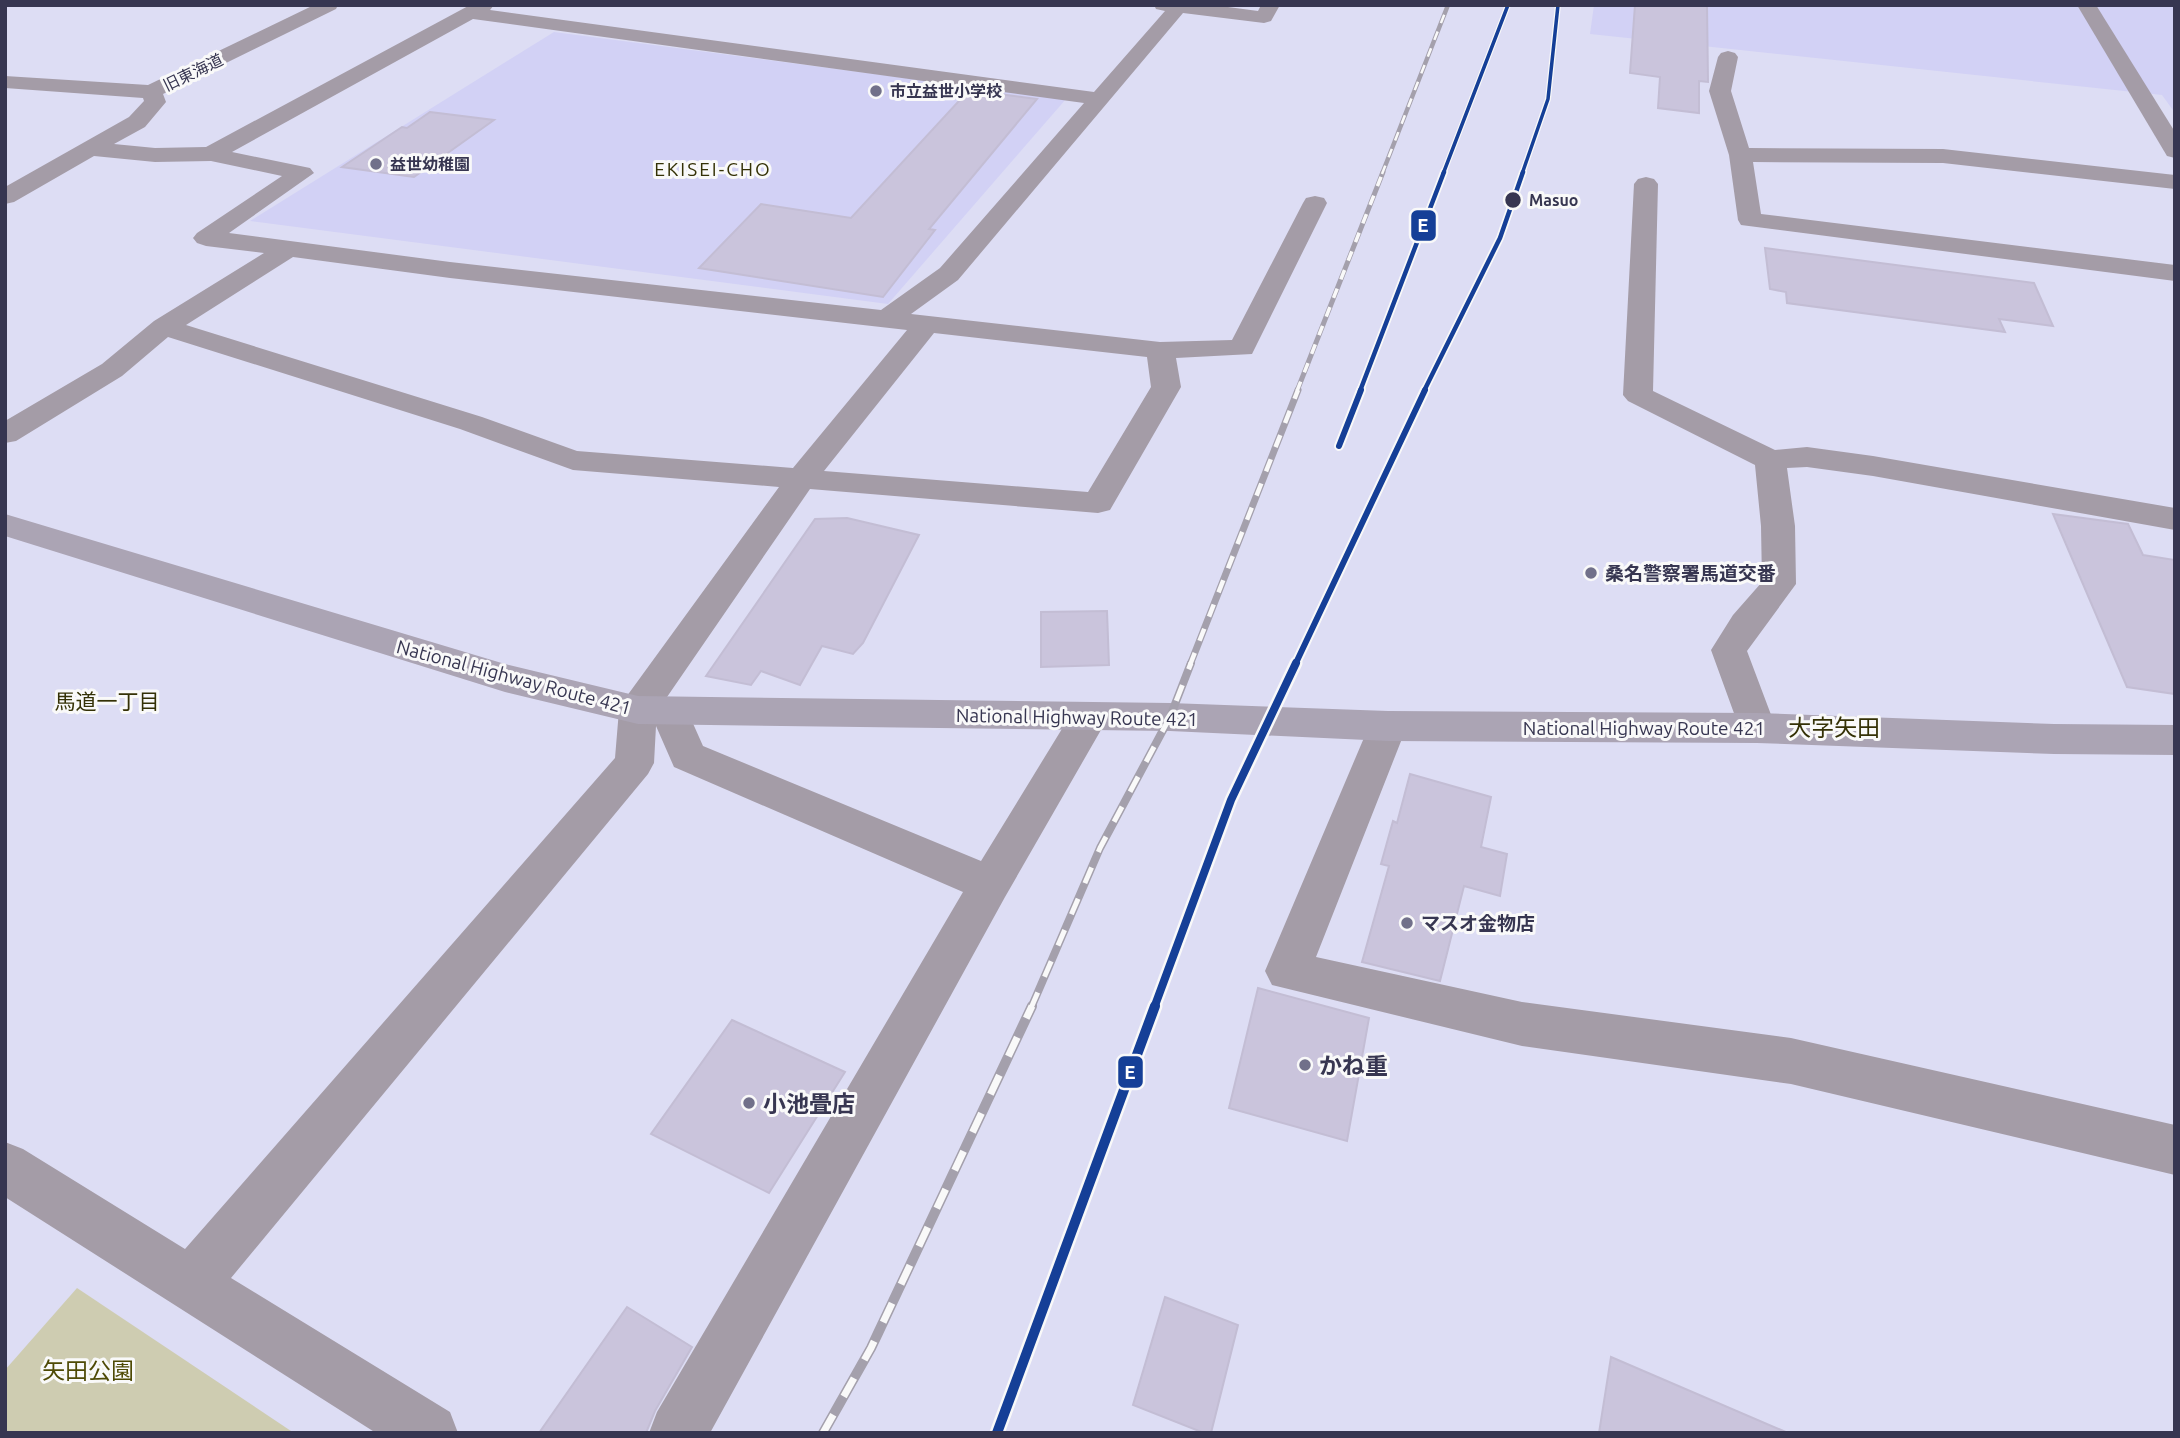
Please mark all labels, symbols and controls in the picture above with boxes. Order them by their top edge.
street label: 旧東海道 [160,50,226,94]
place label: 市立益世小学校 [890,82,1002,100]
marker: 市立益世小学校 [868,83,884,99]
place label: 益世幼稚園 [390,155,470,173]
marker: 益世幼稚園 [368,156,384,172]
district label: EKISEI-CHO [654,158,772,180]
marker: Masuo [1503,190,1523,210]
place label: Masuo [1529,191,1578,209]
line badge: E [1410,209,1437,242]
text: E [1417,214,1429,236]
place label: 桑名警察署馬道交番 [1605,562,1776,584]
marker: 桑名警察署馬道交番 [1583,565,1599,581]
street label: National Highway Route 421 [394,635,634,719]
district label: 馬道一丁目 [55,689,160,713]
street label: National Highway Route 421 [956,704,1198,730]
district label: 大字矢田 [1788,715,1880,740]
street label: National Highway Route 421 [1523,717,1765,739]
place label: マスオ金物店 [1421,912,1535,934]
marker: マスオ金物店 [1399,915,1415,931]
place label: かね重 [1319,1053,1388,1078]
line badge: E [1117,1055,1144,1089]
marker: かね重 [1297,1057,1313,1073]
text: E [1124,1061,1136,1083]
place label: 小池畳店 [763,1091,855,1116]
marker: 小池畳店 [741,1095,757,1111]
park label: 矢田公園 [42,1358,134,1383]

